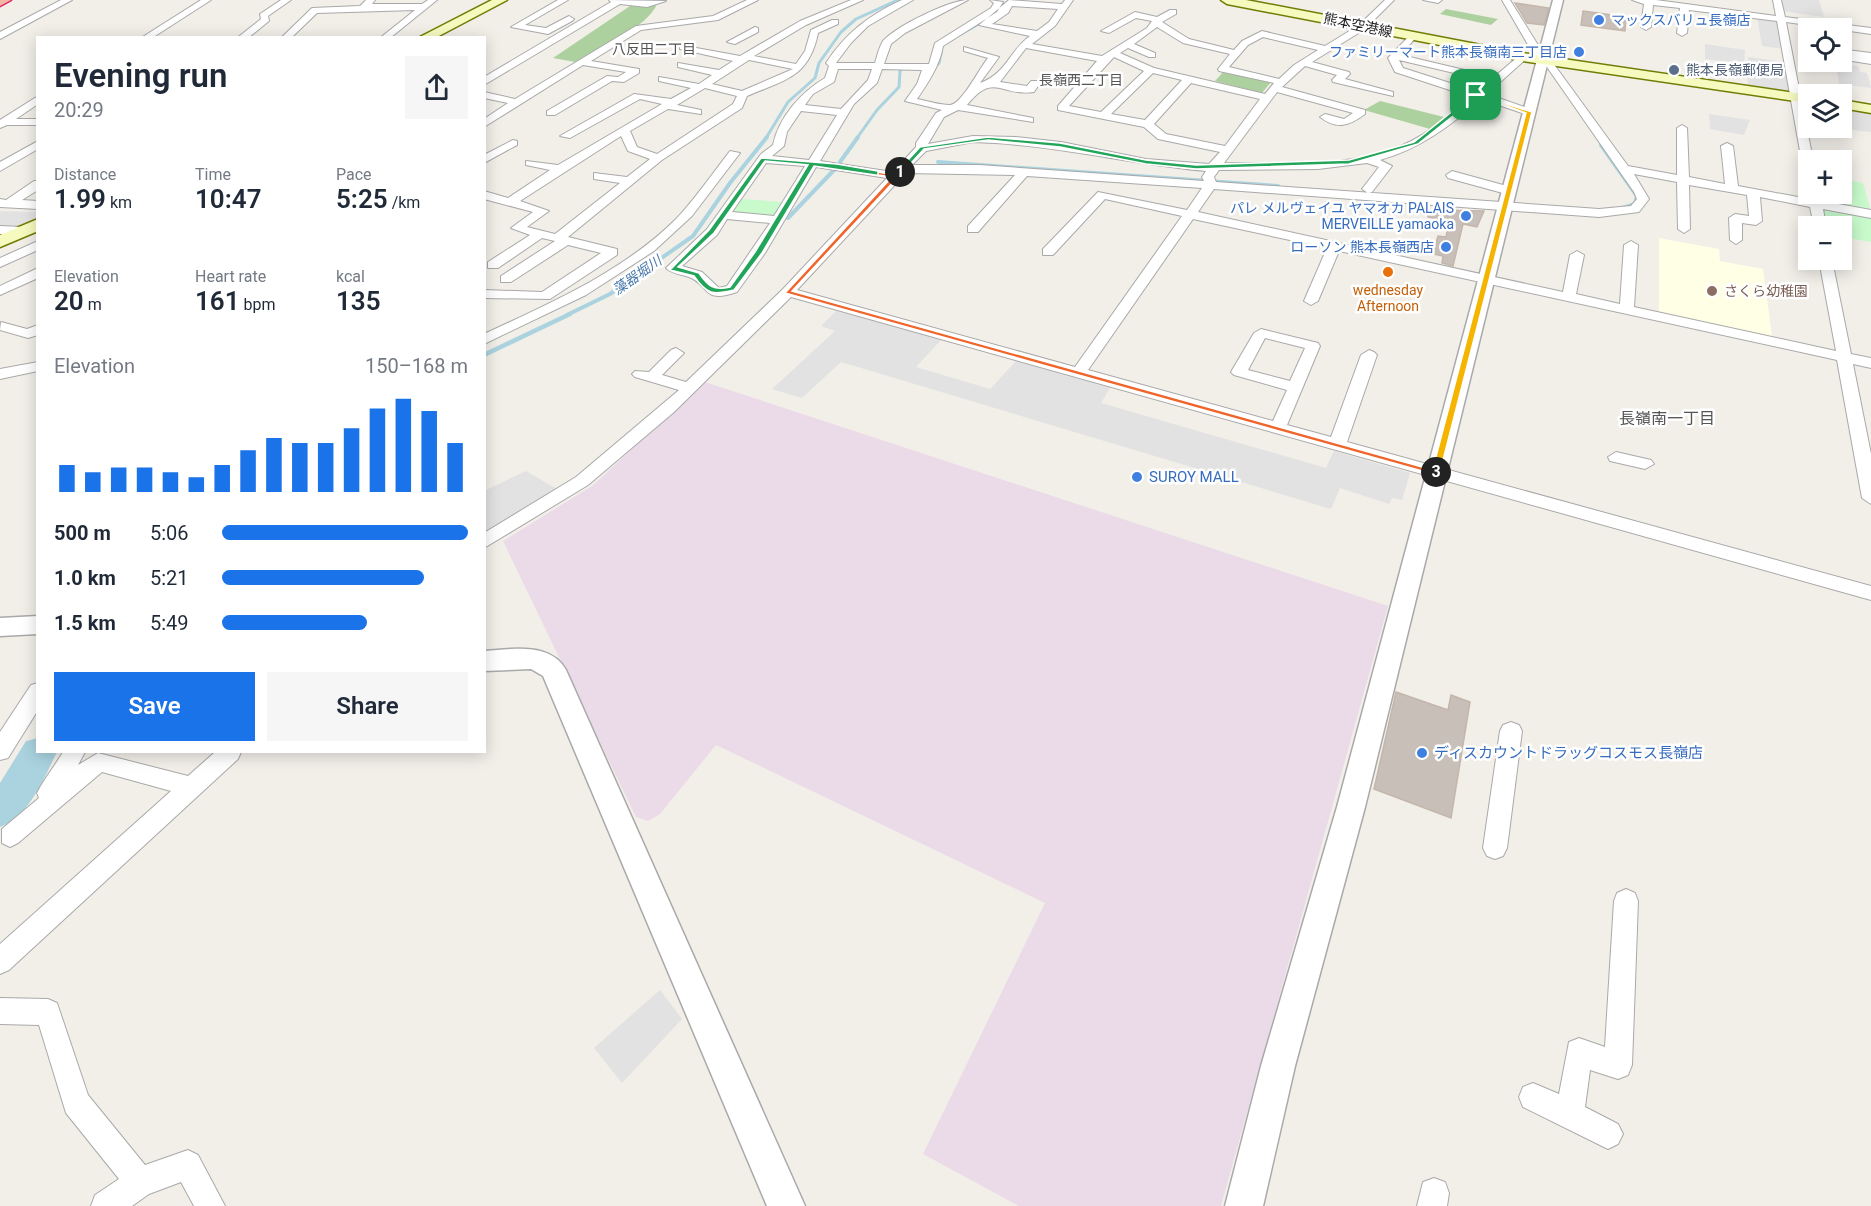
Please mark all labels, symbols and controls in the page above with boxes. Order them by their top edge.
street label: 熊本空港線 [1322,10,1394,40]
place label: マックスバリュ長嶺店 [1611,12,1751,28]
marker: マックスバリュ長嶺店 [1592,13,1606,27]
map controls [1798,18,1852,270]
button: locate [1798,18,1852,72]
district label: 八反田二丁目 [612,41,696,57]
place label: ファミリーマート熊本長嶺南三丁目店 [1329,44,1567,60]
marker: ファミリーマート熊本長嶺南三丁目店 [1572,45,1586,59]
text: Evening run [54,56,227,95]
button: share [405,56,468,119]
place label: 熊本長嶺郵便局 [1686,62,1784,78]
marker: 熊本長嶺郵便局 [1667,63,1681,77]
pin [1450,69,1501,120]
district label: 長嶺西二丁目 [1039,72,1123,88]
icon: arrive [1459,78,1492,111]
button: layers [1798,84,1852,138]
text: 20:29 [54,98,104,122]
button: + [1798,150,1852,204]
pin: 1 [885,157,915,187]
text: 1 [895,162,905,181]
text: Distance [54,165,116,184]
text: Time [195,165,231,184]
text: Pace [336,165,372,184]
text: 1.99 [54,184,106,214]
text: 10:47 [195,184,262,214]
text: 5:25 [336,184,388,214]
text: km [106,193,132,212]
text: /km [388,193,420,212]
place label: パレ メルヴェイユ ヤマオカ PALAIS MERVEILLE yamaoka [1230,200,1454,232]
marker: パレ メルヴェイユ ヤマオカ PALAIS MERVEILLE yamaoka [1459,209,1473,223]
button: − [1798,216,1852,270]
place label: ローソン 熊本長嶺西店 [1291,239,1434,255]
marker: ローソン 熊本長嶺西店 [1439,240,1453,254]
water label: 藻器堀川 [609,251,666,298]
marker: wednesday Afternoon [1381,265,1395,279]
text: Elevation [54,267,119,286]
text: Heart rate [195,267,266,286]
text: kcal [336,267,365,286]
place label: wednesday Afternoon [1353,282,1423,314]
place label: さくら幼稚園 [1724,283,1808,299]
marker: さくら幼稚園 [1705,284,1719,298]
text: 20 [54,286,84,316]
text: 161 [195,286,240,316]
text: 135 [336,286,381,316]
text: m [84,295,102,314]
text: bpm [240,295,276,314]
text: Elevation [54,354,135,378]
text: 150–168 m [365,354,468,378]
district label: 長嶺南一丁目 [1619,409,1715,428]
pin: 3 [1421,457,1451,487]
text: 3 [1431,462,1441,481]
place label: SUROY MALL [1149,468,1239,486]
marker: SUROY MALL [1130,470,1144,484]
text: 500 m [54,521,111,545]
text: 5:06 [150,521,189,545]
text: 1.0 km [54,566,116,590]
text: 5:21 [150,566,189,590]
text: 1.5 km [54,611,116,635]
text: 5:49 [150,611,189,635]
button: Save [54,672,255,741]
button: Share [267,672,468,741]
place label: ディスカウントドラッグコスモス長嶺店 [1434,744,1703,762]
marker: ディスカウントドラッグコスモス長嶺店 [1415,746,1429,760]

